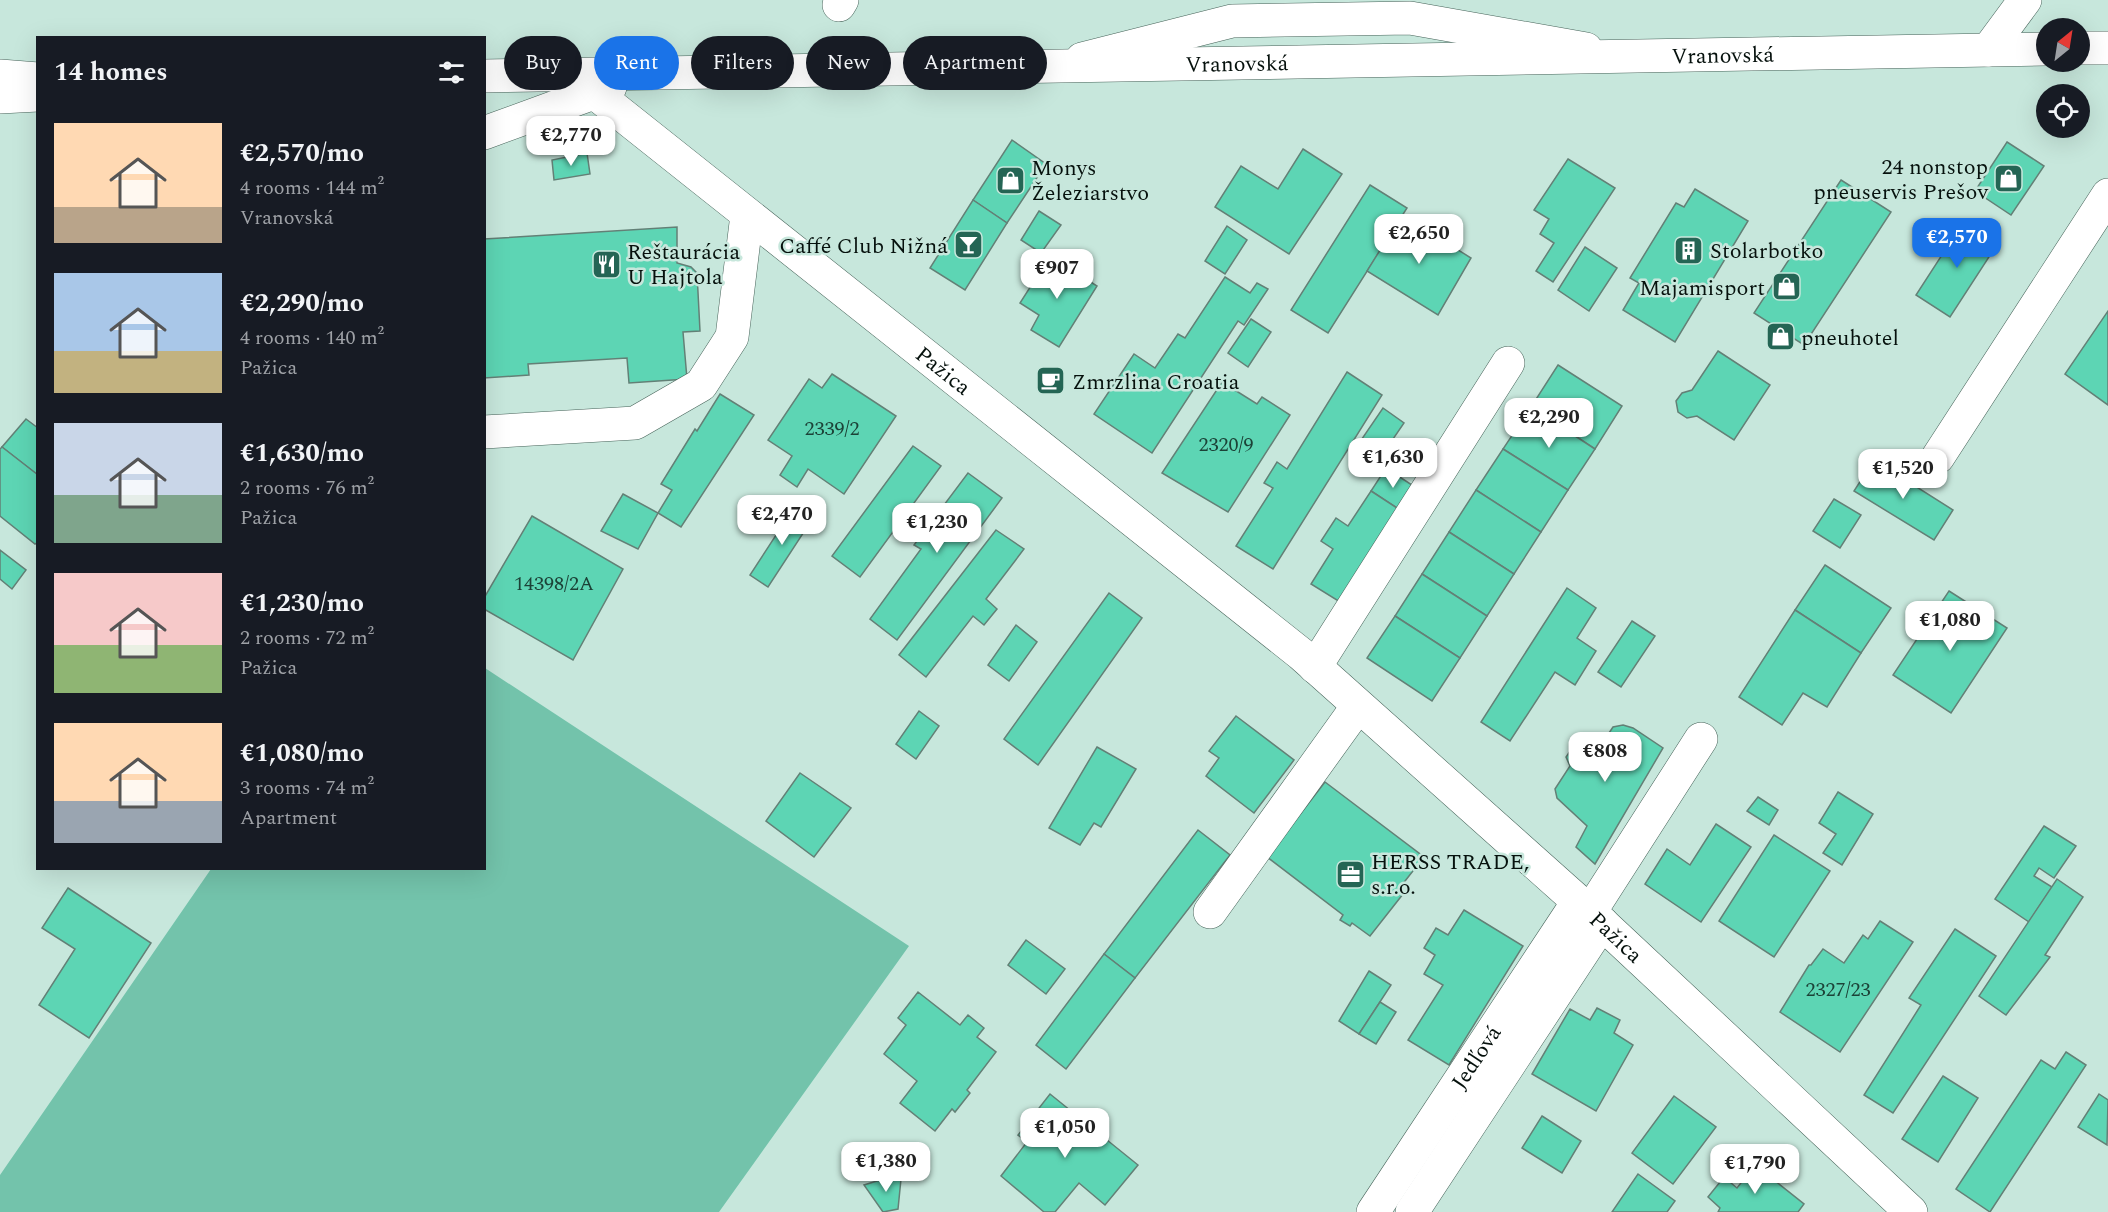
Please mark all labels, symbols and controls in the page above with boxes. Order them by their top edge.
north arrow [2036,18,2090,72]
map controls [2036,18,2090,138]
chip: Buy [504,36,582,90]
chip: Rent [594,36,679,90]
chip: Filters [691,36,794,90]
chip: New [806,36,891,90]
chip: Apartment [903,36,1047,90]
street label: Vranovská [1671,39,1775,73]
street label: Vranovská [1185,47,1289,82]
text: 14 homes [54,52,168,92]
icon: filters [435,56,468,89]
button: locate [2036,84,2090,138]
pin: €2,770 [522,116,620,167]
text: €2,770 [540,120,602,150]
text: €2,570/mo [240,133,364,173]
icon: home [102,147,174,219]
place label: 24 nonstop pneuservis Prešov [1813,151,1989,209]
place label: Monys Železiarstvo [1031,152,1149,210]
shop icon: 24 nonstop pneuservis Prešov [1993,163,2025,195]
shop icon: Monys Železiarstvo [994,164,1026,196]
text: 4 rooms · 144 m² [240,173,384,203]
text: Vranovská [240,203,333,233]
pin: €2,650 [1370,214,1468,265]
text: €2,650 [1388,218,1450,248]
pin: €2,570 [1908,218,2006,269]
text: €2,570 [1926,222,1988,252]
bar icon: Caffé Club Nižná [953,229,985,261]
place label: Caffé Club Nižná [779,230,948,263]
building icon: Stolarbotko [1673,234,1705,266]
place label: Stolarbotko [1710,235,1823,268]
place label: Reštaurácia U Hajtola [627,236,740,294]
restaurant icon: Reštaurácia U Hajtola [590,248,622,280]
pin: €907 [1021,249,1093,300]
text: €907 [1035,253,1079,283]
shop icon: Majamisport [1770,271,1802,303]
place label: Majamisport [1639,272,1765,305]
text: €2,290/mo [240,283,364,323]
icon: home [102,297,174,369]
shop icon: pneuhotel [1764,321,1796,353]
place label: pneuhotel [1801,322,1899,355]
text: 4 rooms · 140 m² [240,323,384,353]
street label: Pažica [908,339,978,404]
text: Pažica [240,353,297,383]
cafe icon: Zmrzlina Croatia [1035,365,1067,397]
place label: Zmrzlina Croatia [1072,366,1240,399]
pin: €2,290 [1500,398,1598,449]
text: €2,290 [1518,402,1580,432]
house number: 2339/2 [805,414,860,444]
house number: 2320/9 [1199,430,1254,460]
text: €1,630/mo [240,433,364,473]
pin: €1,630 [1344,438,1442,489]
text: €1,630 [1362,442,1424,472]
icon: home [102,447,174,519]
pin: €1,520 [1854,449,1952,500]
text: €1,520 [1872,453,1934,483]
text: 2 rooms · 76 m² [240,473,374,503]
pin: €2,470 [733,495,831,546]
text: €2,470 [751,499,813,529]
text: Pažica [240,503,297,533]
pin: €1,230 [888,503,986,554]
text: €1,230 [906,507,968,537]
house number: 14398/2A [514,569,594,599]
text: €1,230/mo [240,583,364,623]
icon: home [102,597,174,669]
pin: €1,080 [1901,601,1999,652]
text: €1,080 [1919,605,1981,635]
text: 2 rooms · 72 m² [240,623,374,653]
text: Pažica [240,653,297,683]
pin: €808 [1569,732,1641,783]
text: €1,080/mo [240,733,364,773]
text: €808 [1583,736,1627,766]
icon: home [102,747,174,819]
text: 3 rooms · 74 m² [240,773,374,803]
text: Apartment [240,803,337,833]
place label: HERSS TRADE, s.r.o. [1371,846,1529,904]
office icon: HERSS TRADE, s.r.o. [1334,858,1366,890]
street label: Pažica [1581,904,1650,972]
house number: 2327/23 [1806,975,1871,1005]
street label: Jedľová [1444,1019,1510,1096]
pin: €1,050 [1016,1108,1114,1159]
text: €1,050 [1034,1112,1096,1142]
pin: €1,380 [837,1142,935,1193]
pin: €1,790 [1706,1144,1804,1195]
text: €1,380 [855,1146,917,1176]
text: €1,790 [1724,1148,1786,1178]

